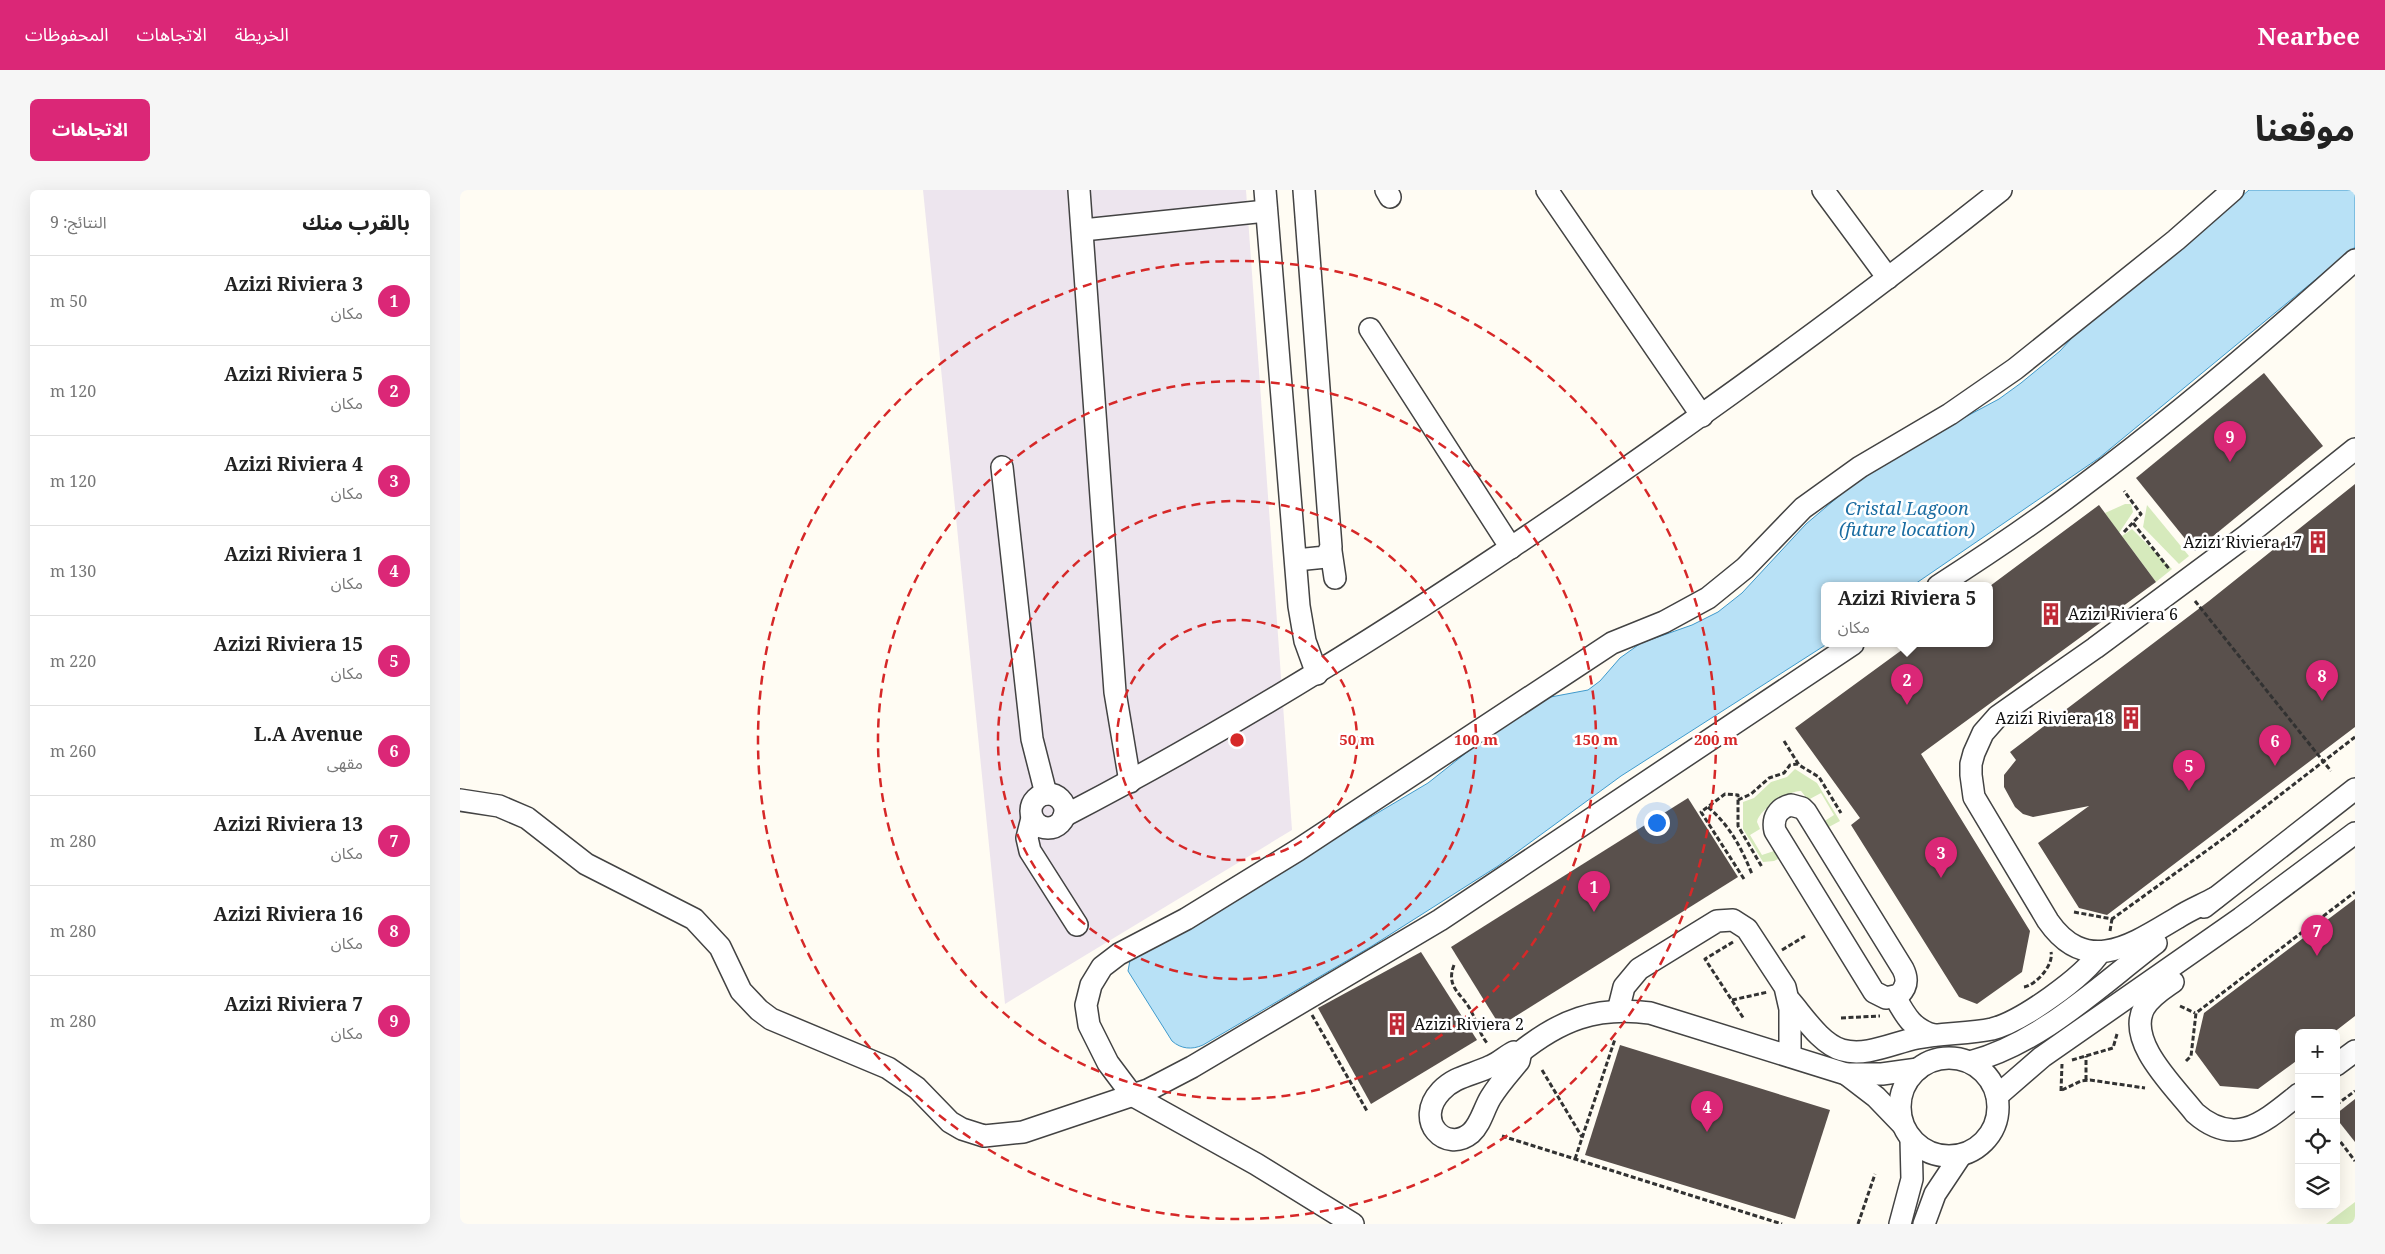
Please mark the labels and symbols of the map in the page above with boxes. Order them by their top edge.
pin: 9 [2214,421,2246,462]
water label: Cristal Lagoon (future location) [1839,496,1975,541]
building icon: Azizi Riviera 17 [2305,529,2331,555]
place label: Azizi Riviera 17 [2183,531,2302,553]
building icon: Azizi Riviera 6 [2038,601,2064,627]
place label: Azizi Riviera 6 [2068,603,2178,625]
pin: 8 [2306,660,2338,701]
pin: 2 [1891,664,1923,705]
building icon: Azizi Riviera 18 [2118,705,2144,731]
place label: Azizi Riviera 18 [1995,707,2114,729]
pin: 6 [2259,725,2291,766]
text: 50 m [1339,729,1375,749]
text: 100 m [1454,729,1498,749]
text: 150 m [1574,729,1618,749]
text: 200 m [1694,729,1738,749]
centre of rings [1228,731,1246,749]
pin: 5 [2173,750,2205,791]
your location [1644,810,1670,836]
pin: 3 [1925,837,1957,878]
pin: 1 [1578,871,1610,912]
pin: 7 [2301,915,2333,956]
building icon: Azizi Riviera 2 [1384,1011,1410,1037]
place label: Azizi Riviera 2 [1414,1013,1524,1035]
pin: 4 [1691,1091,1723,1132]

